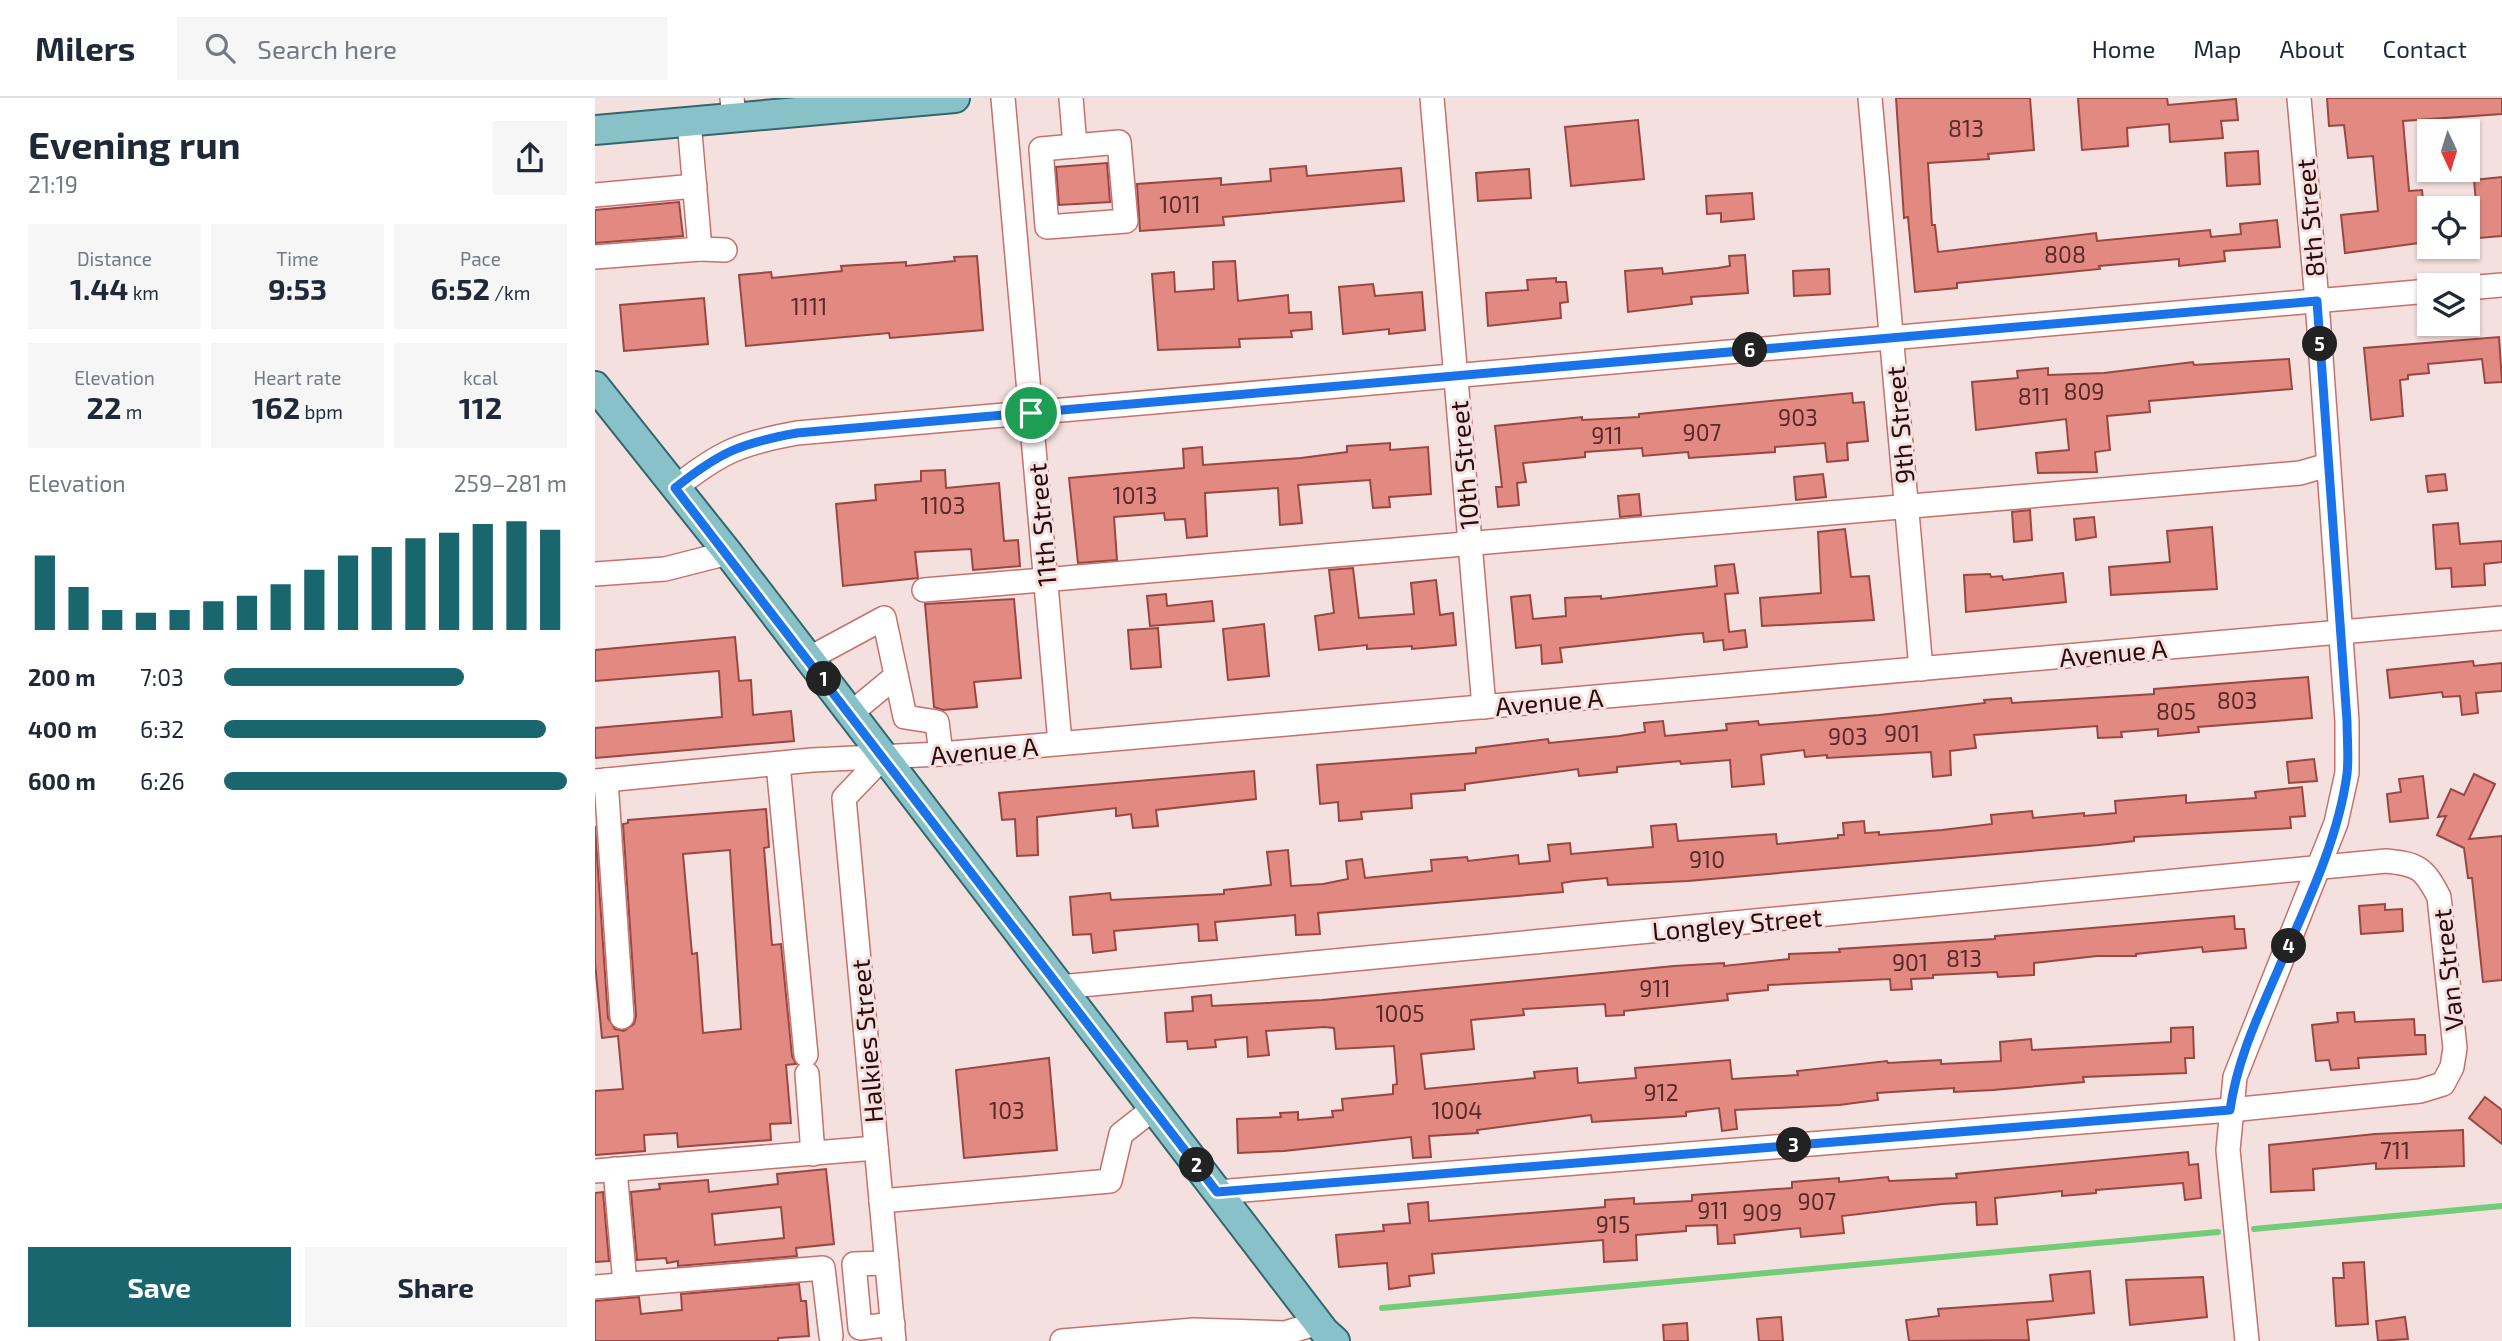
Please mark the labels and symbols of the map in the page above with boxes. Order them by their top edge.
house number: 813 [1948,114,1984,142]
north arrow [2417,119,2480,182]
street label: 8th Street [2288,157,2330,279]
house number: 1011 [1159,190,1201,218]
house number: 808 [2044,240,2086,268]
house number: 1111 [791,292,827,320]
pin: 5 [2303,327,2337,362]
pin: 6 [1733,332,1767,368]
street label: 9th Street [1878,365,1920,485]
house number: 809 [2064,377,2105,405]
house number: 811 [2018,382,2050,410]
pin [1001,383,1061,443]
street label: 10th Street [1442,399,1484,531]
house number: 903 [1778,403,1818,431]
house number: 907 [1683,418,1722,446]
house number: 911 [1591,421,1623,449]
street label: 11th Street [1020,462,1062,588]
house number: 1013 [1113,481,1157,509]
house number: 1103 [921,491,965,519]
street label: Avenue A [2058,632,2168,672]
pin: 1 [807,662,841,696]
street label: Avenue A [1494,681,1604,721]
house number: 803 [2217,686,2257,714]
house number: 805 [2156,697,2196,725]
house number: 901 [1884,719,1920,747]
house number: 903 [1828,722,1868,750]
street label: Avenue A [929,730,1039,770]
house number: 910 [1689,845,1725,873]
street label: Longley Street [1651,900,1823,946]
street label: Van Street [2425,907,2469,1033]
pin: 4 [2271,928,2307,964]
house number: 813 [1946,944,1982,972]
house number: 901 [1892,948,1928,976]
street label: Halkies Street [843,958,889,1124]
house number: 911 [1639,974,1671,1002]
house number: 1005 [1375,999,1425,1027]
house number: 912 [1643,1078,1679,1106]
house number: 103 [989,1096,1025,1124]
house number: 1004 [1431,1096,1483,1124]
pin: 3 [1777,1128,1811,1162]
house number: 711 [2380,1136,2410,1164]
pin: 2 [1179,1148,1215,1182]
house number: 907 [1798,1187,1837,1215]
house number: 911 [1697,1196,1729,1224]
house number: 909 [1742,1198,1782,1226]
house number: 915 [1596,1210,1630,1238]

